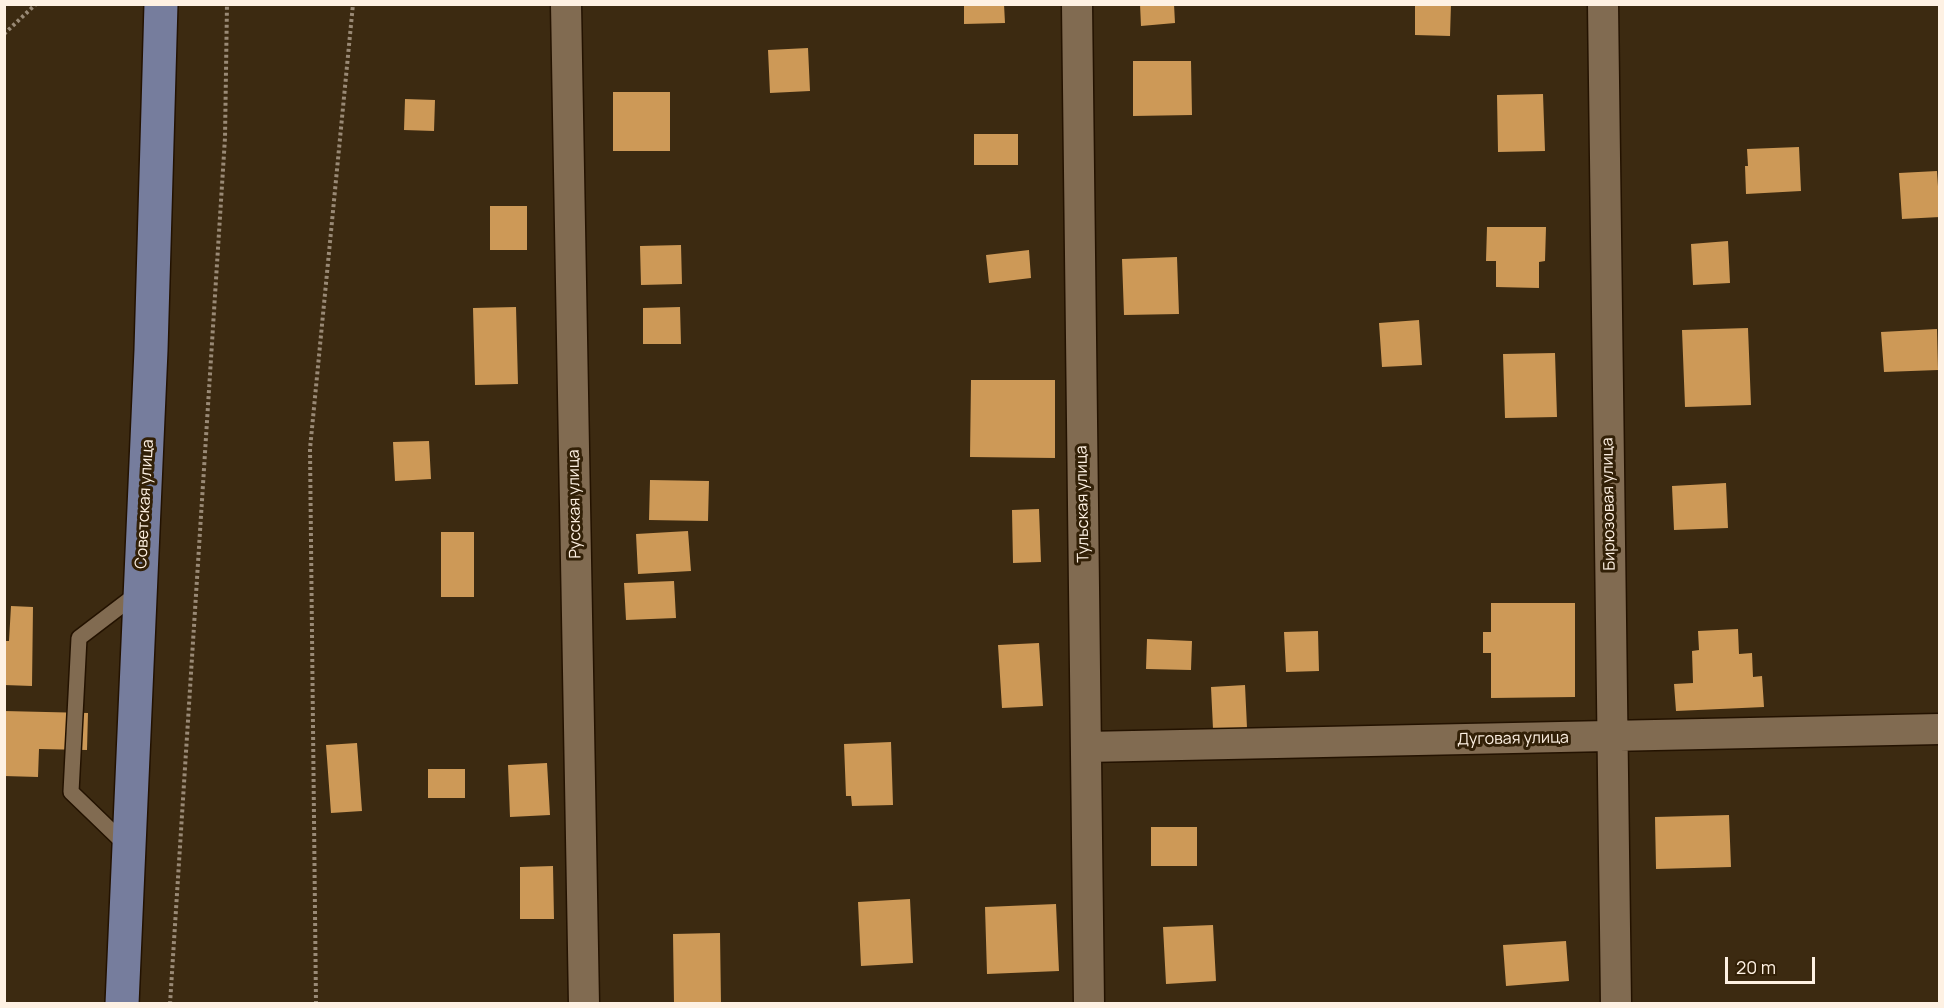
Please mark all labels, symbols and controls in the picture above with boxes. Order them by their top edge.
street label: Бирюзовая улица [1598,437,1620,571]
street label: Советская улица [132,439,158,569]
street label: Тульская улица [1072,445,1094,563]
street label: Русская улица [564,449,586,559]
street label: Дуговая улица [1457,728,1569,750]
scale bar [1728,945,1818,983]
text: 20 m [1736,955,1776,979]

